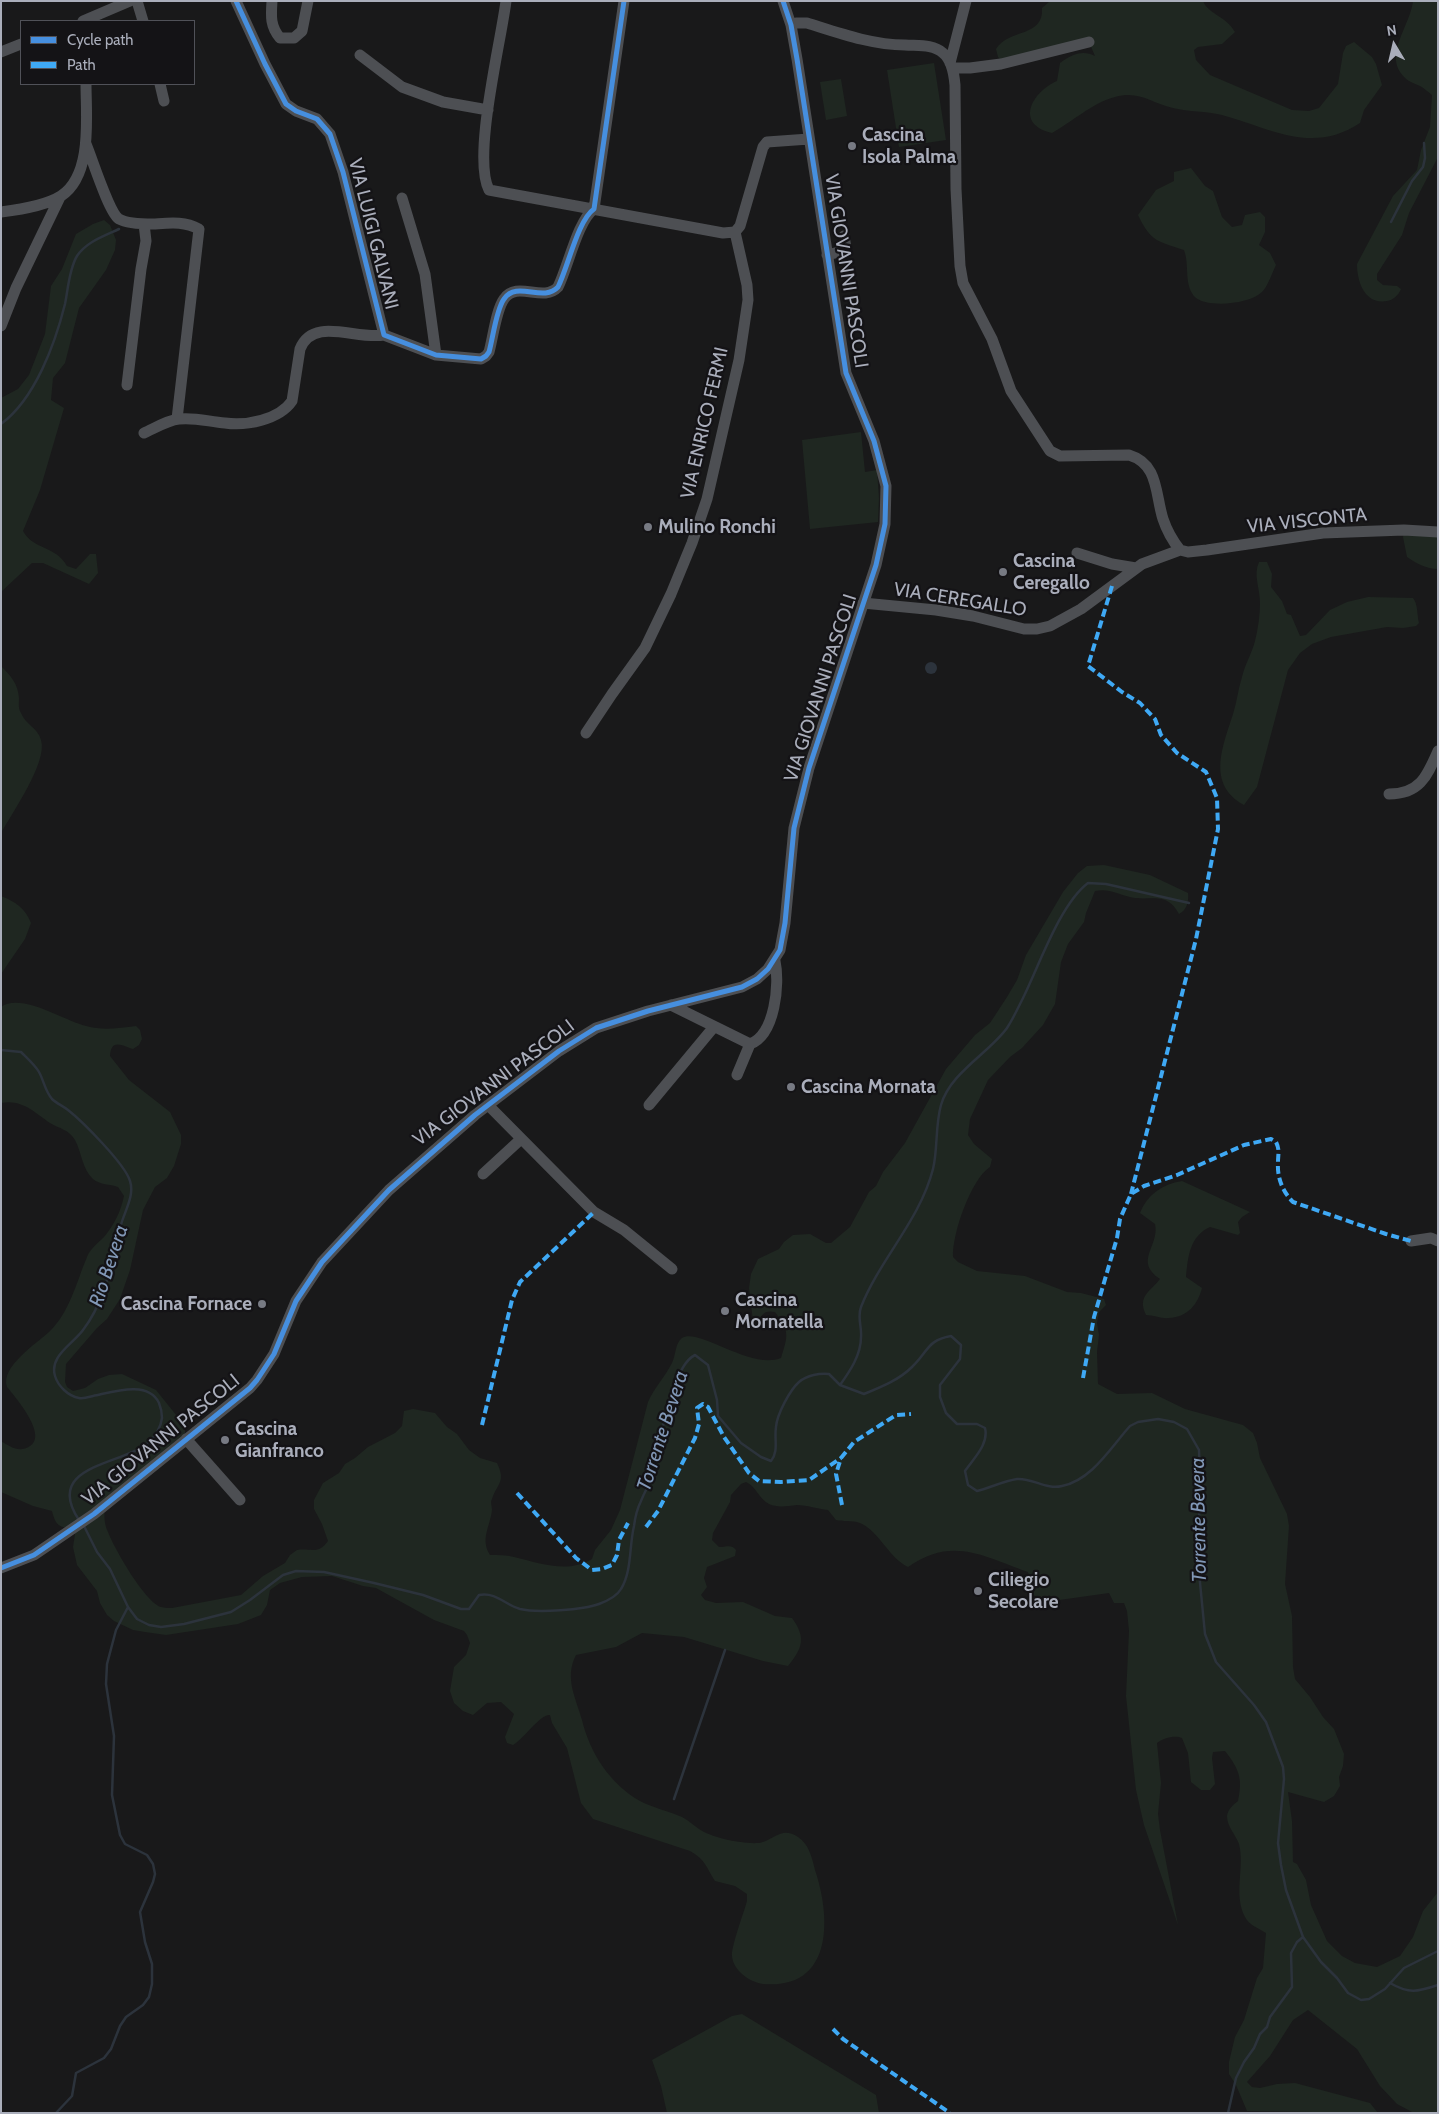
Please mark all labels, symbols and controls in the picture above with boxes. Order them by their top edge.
legend [20,20,195,85]
north arrow [1369,20,1419,70]
text: N [1385,21,1398,40]
text: Cycle path [67,31,133,49]
text: Path [67,56,96,74]
place label: Cascina Isola Palma [862,124,956,168]
marker: Cascina Isola Palma [846,140,858,152]
street label: VIA LUIGI GALVANI [343,156,403,312]
street label: VIA GIOVANNI PASCOLI [819,172,873,370]
street label: VIA ENRICO FERMI [676,345,734,501]
street label: VIA VISCONTA [1246,503,1368,539]
place label: Mulino Ronchi [658,516,776,538]
marker: Mulino Ronchi [642,521,654,533]
place label: Cascina Ceregallo [1013,550,1090,594]
marker: Cascina Ceregallo [997,566,1009,578]
street label: VIA CEREGALLO [892,578,1028,622]
street label: VIA GIOVANNI PASCOLI [780,591,862,785]
street label: VIA GIOVANNI PASCOLI [409,1015,579,1151]
place label: Cascina Mornata [801,1076,936,1098]
marker: Cascina Mornata [785,1081,797,1093]
water label: Rio Bevera [84,1222,134,1310]
place label: Cascina Mornatella [735,1289,823,1333]
place label: Cascina Fornace [121,1293,252,1315]
marker: Cascina Fornace [256,1298,268,1310]
marker: Cascina Mornatella [719,1305,731,1317]
water label: Torrente Bevera [632,1368,694,1494]
street label: VIA GIOVANNI PASCOLI [78,1369,244,1511]
place label: Cascina Gianfranco [235,1418,324,1462]
marker: Cascina Gianfranco [219,1434,231,1446]
water label: Torrente Bevera [1186,1457,1212,1583]
place label: Ciliegio Secolare [988,1569,1059,1613]
marker: Ciliegio Secolare [972,1585,984,1597]

